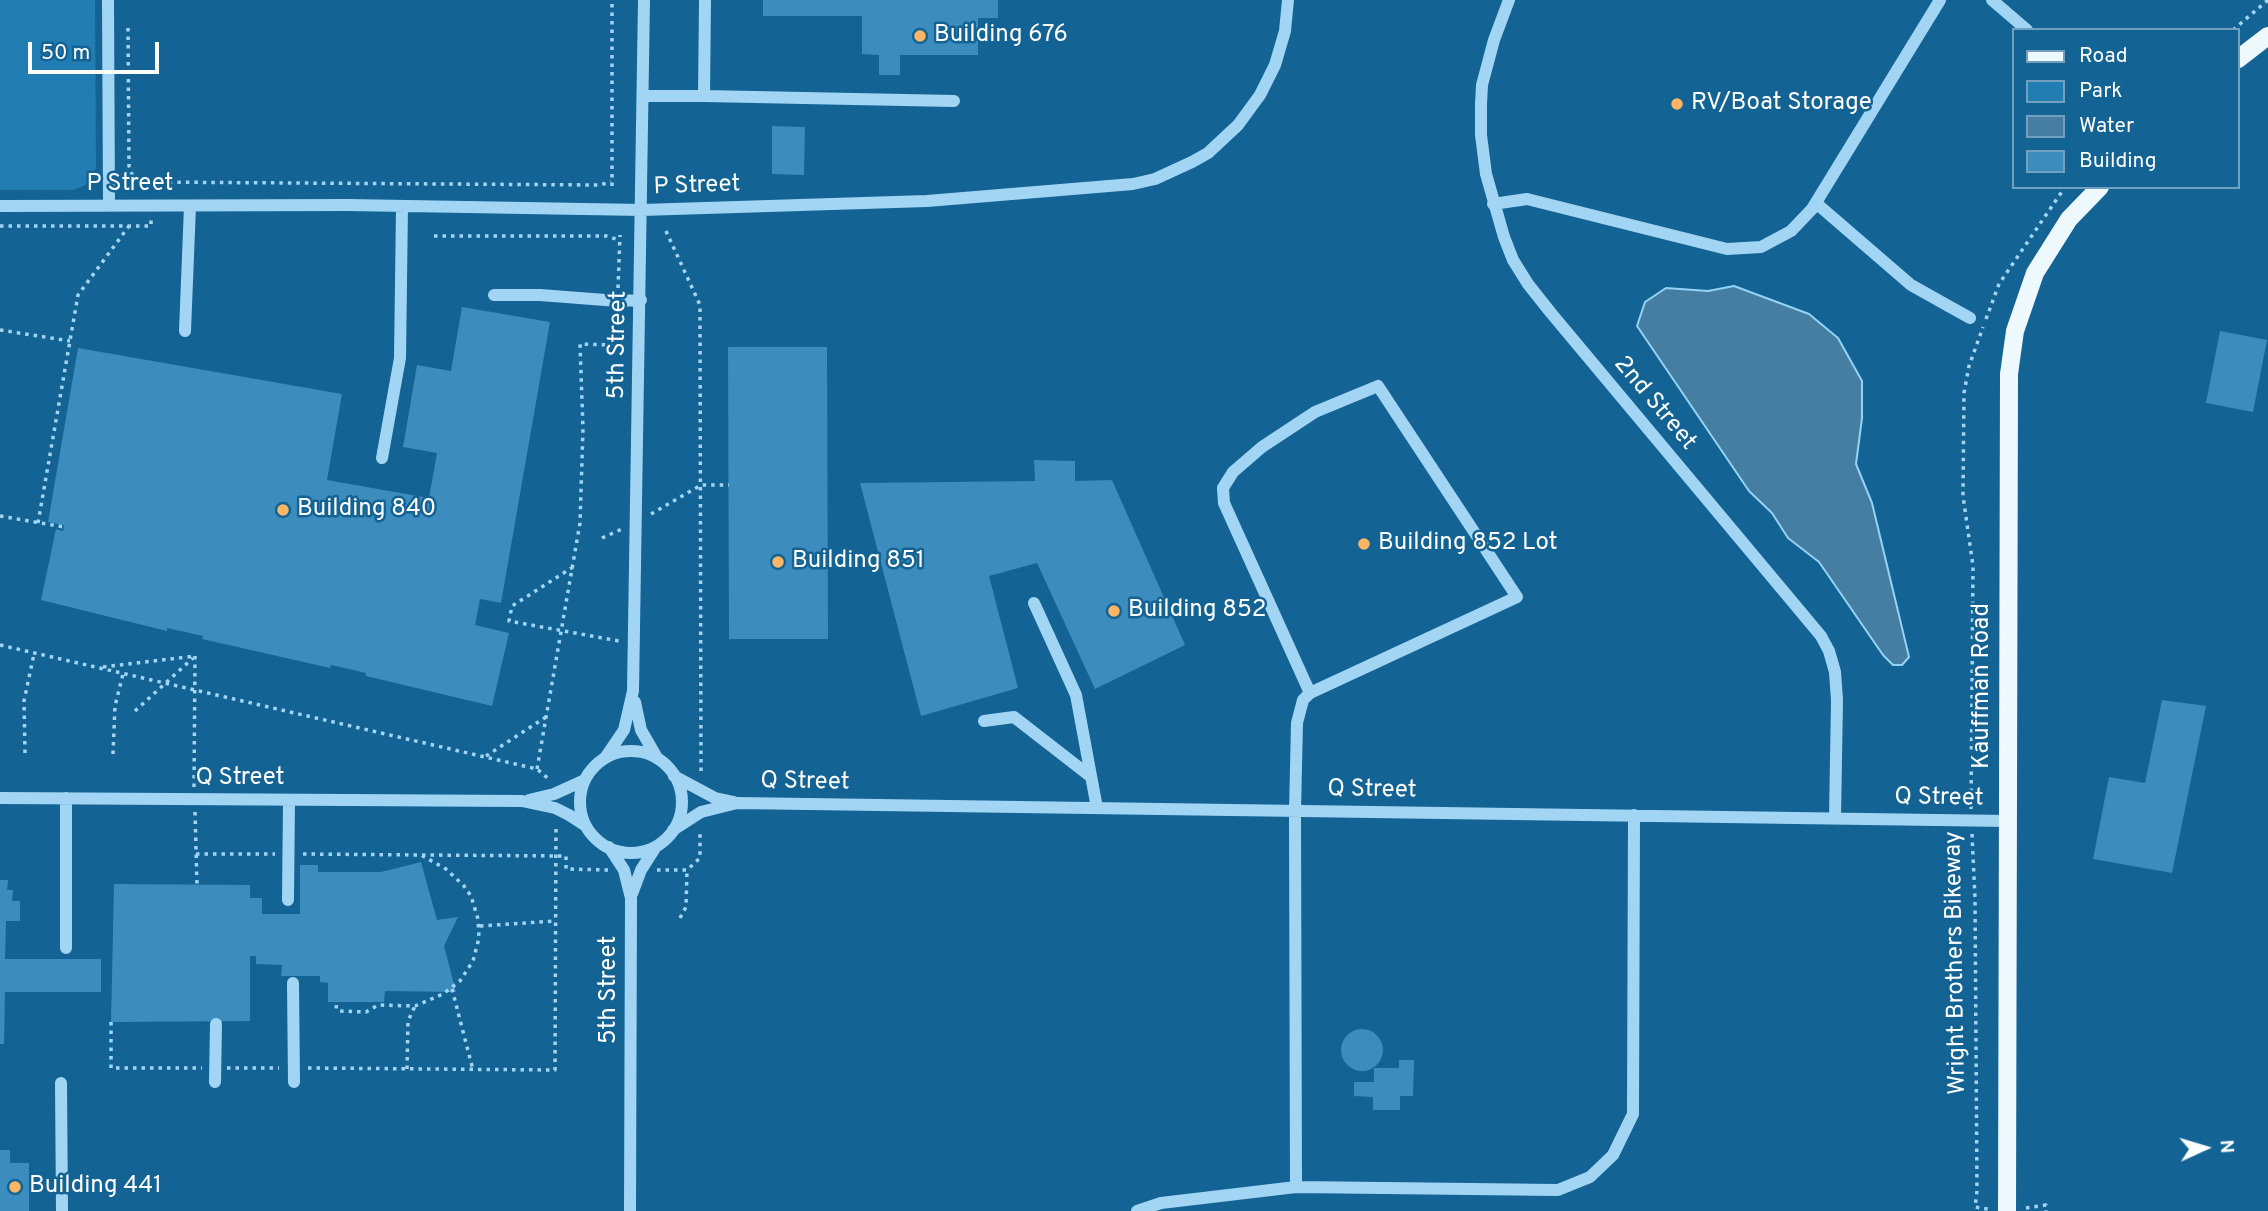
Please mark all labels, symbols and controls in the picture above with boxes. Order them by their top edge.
place label: Building 676 [934,22,1068,50]
scale bar [32,28,163,72]
marker: Building 676 [912,28,928,44]
legend [2012,28,2240,189]
text: 50 m [41,40,90,67]
text: Road [2079,43,2128,70]
text: Park [2079,78,2122,105]
place label: RV/Boat Storage [1691,90,1872,118]
marker: RV/Boat Storage [1669,96,1685,112]
text: Water [2079,113,2134,140]
text: Building [2079,148,2157,175]
street label: P Street [87,171,173,199]
street label: P Street [653,171,741,203]
street label: 5th Street [604,290,634,400]
street label: 2nd Street [1606,351,1702,457]
place label: Building 840 [297,496,436,524]
marker: Building 840 [275,502,291,518]
place label: Building 852 Lot [1378,530,1558,558]
marker: Building 852 Lot [1356,536,1372,552]
place label: Building 851 [792,548,925,576]
marker: Building 851 [770,554,786,570]
place label: Building 852 [1128,597,1266,625]
marker: Building 852 [1106,603,1122,619]
street label: Kauffman Road [1969,603,1997,769]
street label: Q Street [195,765,285,793]
street label: Q Street [760,768,850,798]
street label: Q Street [1327,776,1417,806]
street label: Q Street [1894,784,1984,814]
street label: Wright Brothers Bikeway [1940,831,1974,1095]
street label: 5th Street [596,936,624,1044]
north arrow [2170,1113,2240,1183]
text: N [2214,1139,2238,1154]
place label: Building 441 [29,1173,162,1201]
marker: Building 441 [7,1179,23,1195]

